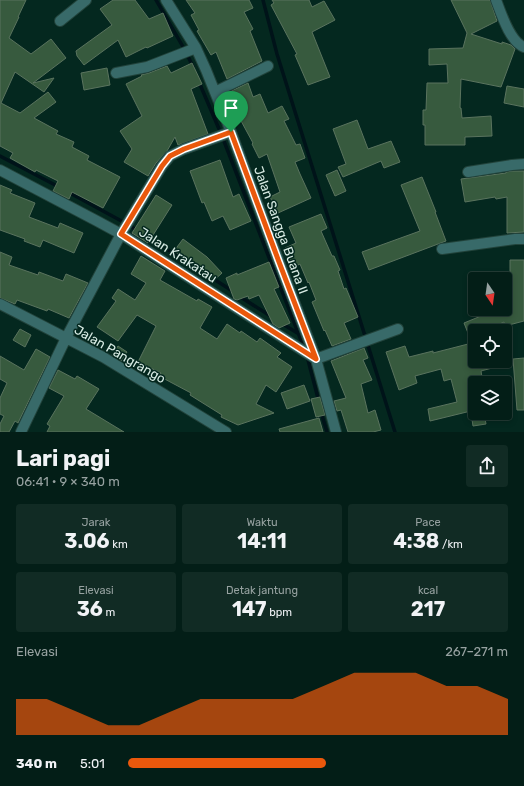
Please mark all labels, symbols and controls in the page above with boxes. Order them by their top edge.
pin [214,91,248,132]
icon: arrive [220,97,242,119]
street label: Jalan Sangga Buana II [250,164,311,296]
street label: Jalan Krakatau [136,224,220,286]
north arrow [468,272,512,316]
map controls [468,272,512,420]
street label: Jalan Pangrango [71,322,168,387]
button: locate [468,324,512,368]
button: layers [468,376,512,420]
text: Lari pagi [16,445,110,472]
button: share [466,445,508,487]
text: 06:41 · 9 × 340 m [16,474,120,489]
text: Jarak [82,516,110,529]
text: Waktu [246,516,278,529]
text: Pace [415,516,441,529]
text: 3.06 [64,529,110,553]
text: 14:11 [237,529,287,553]
text: 4:38 [393,529,439,553]
text: km [110,538,128,551]
text: /km [439,538,463,551]
text: Elevasi [78,584,114,597]
text: Detak jantung [226,584,298,597]
text: kcal [418,584,438,597]
text: 36 [77,597,103,621]
text: 147 [232,597,267,621]
text: 217 [411,597,445,621]
text: m [103,606,115,619]
text: bpm [267,606,292,619]
text: Elevasi [16,644,58,659]
text: 267–271 m [445,644,508,659]
text: 340 m [16,756,57,771]
text: 5:01 [80,756,105,771]

